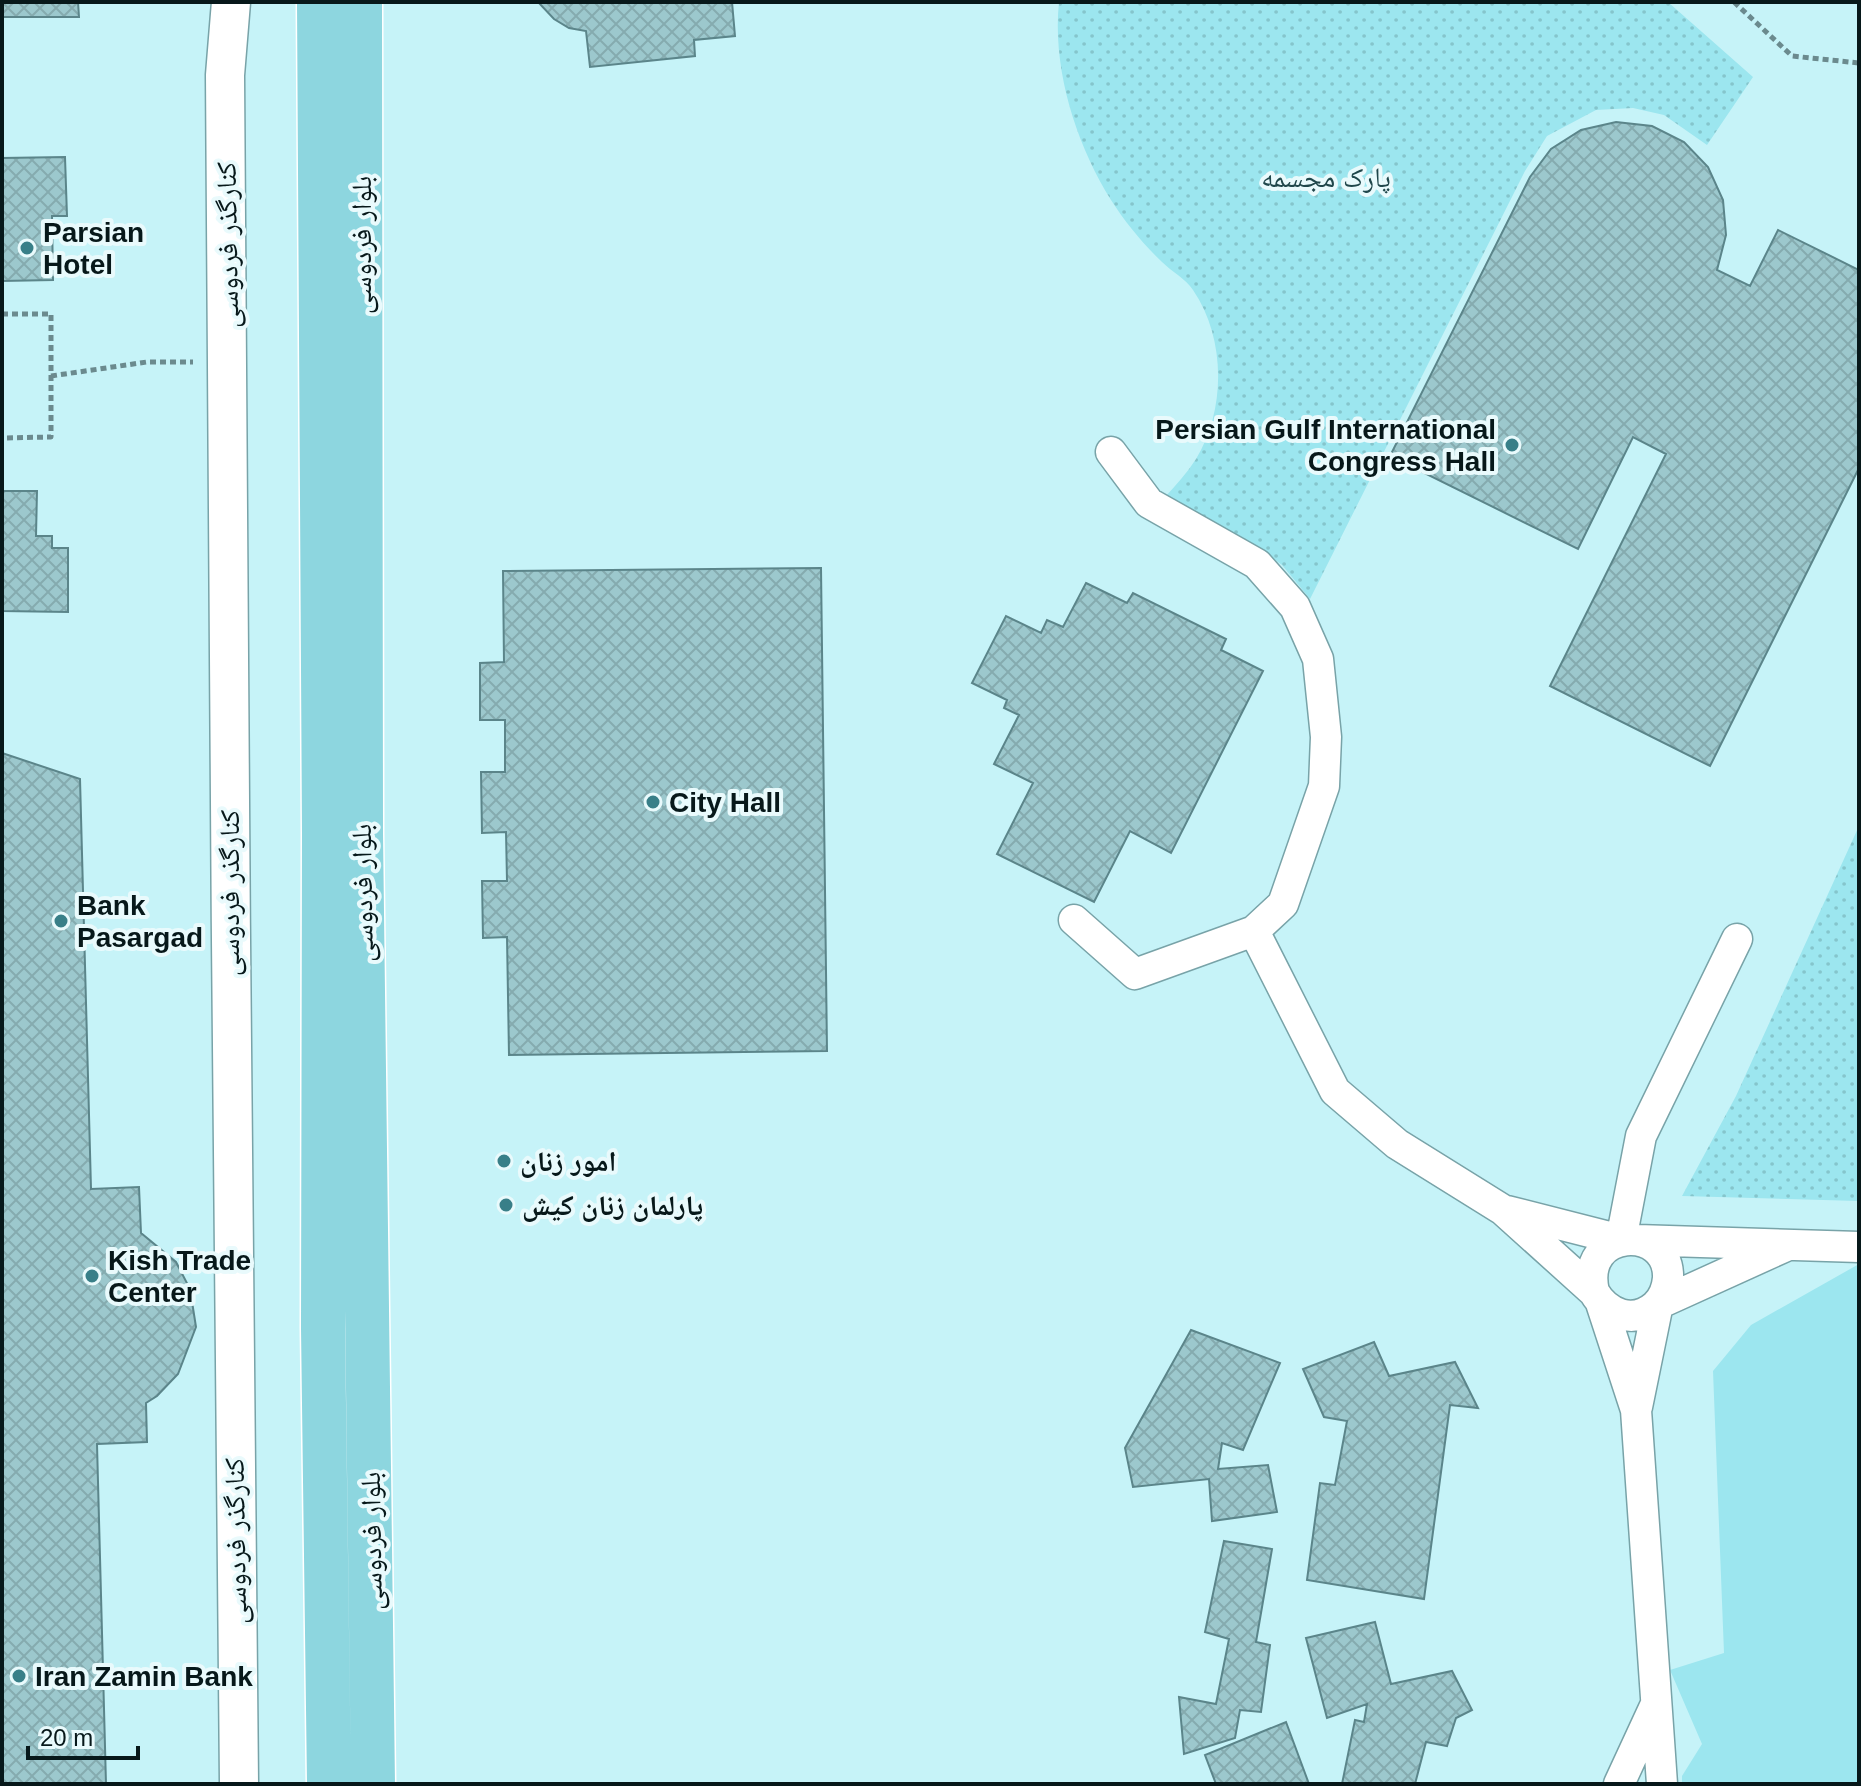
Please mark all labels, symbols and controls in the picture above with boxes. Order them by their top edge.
street label: کنارگذر فردوسی [211,161,246,329]
park label: پارک مجسمه [1261,162,1391,194]
street label: بلوار فردوسی [346,176,379,314]
place label: Parsian Hotel [43,217,144,280]
marker: Parsian Hotel [18,239,36,257]
place label: Persian Gulf International Congress Hall [1155,414,1496,477]
marker: Persian Gulf International Congress Hall [1503,436,1521,454]
place label: City Hall [669,787,781,818]
marker: City Hall [644,793,662,811]
street label: کنارگذر فردوسی [214,809,247,976]
street label: بلوار فردوسی [346,824,381,962]
place label: Bank Pasargad [77,890,203,953]
marker: Bank Pasargad [52,912,70,930]
place label: امور زنان [520,1146,616,1178]
marker: امور زنان [495,1152,513,1170]
place label: پارلمان زنان کیش [522,1190,703,1222]
marker: پارلمان زنان کیش [497,1196,515,1214]
place label: Kish Trade Center [108,1245,251,1308]
marker: Kish Trade Center [83,1267,101,1285]
street label: کنارگذر فردوسی [219,1457,254,1625]
street label: بلوار فردوسی [355,1472,390,1610]
place label: Iran Zamin Bank [35,1661,253,1692]
marker: Iran Zamin Bank [10,1667,28,1685]
scale bar [28,1710,138,1760]
text: 20 m [40,1724,93,1751]

